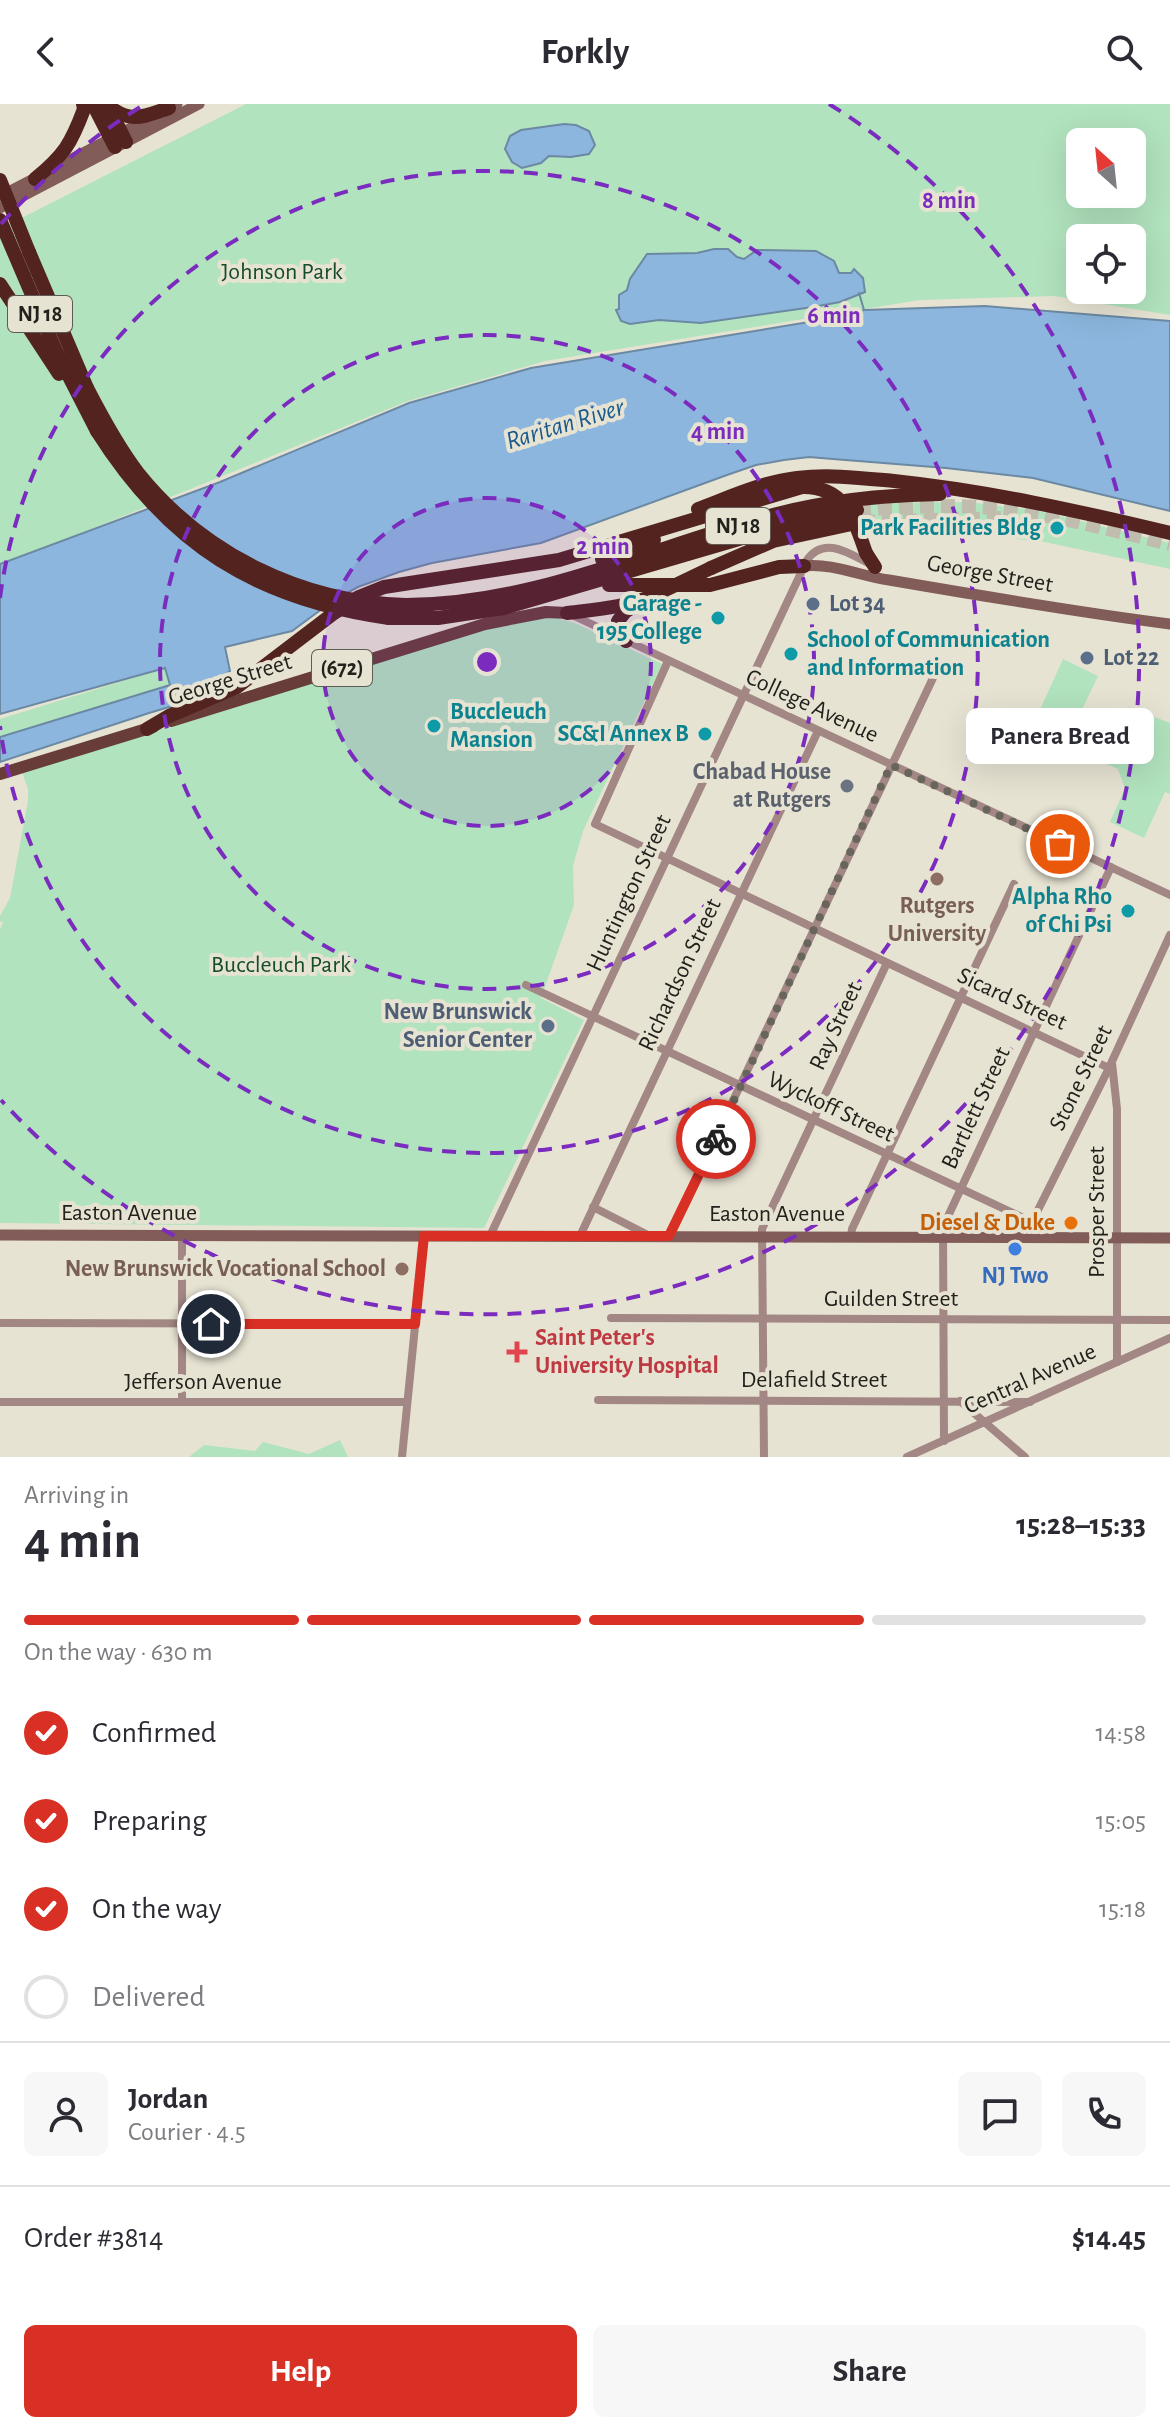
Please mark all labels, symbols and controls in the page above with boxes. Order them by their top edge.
icon: back [24,30,68,74]
icon: search [1102,30,1146,74]
text: Forkly [541,34,629,70]
north arrow [1066,128,1146,208]
map controls [1066,128,1146,304]
text: 8 min [922,189,976,213]
button: locate [1066,224,1146,304]
park label: Johnson Park [221,260,343,284]
road number: NJ 18 [8,296,72,332]
text: 6 min [807,304,861,328]
water label: Raritan River [503,393,629,454]
text: 4 min [691,420,745,444]
road number: NJ 18 [706,508,770,544]
place label: Park Facilities Bldg [860,516,1042,540]
marker: Park Facilities Bldg [1048,519,1066,537]
text: 2 min [576,535,630,559]
street label: George Street [925,551,1055,597]
place label: Garage - 195 College [597,592,702,644]
place label: Lot 34 [829,592,885,616]
marker: Lot 34 [804,595,822,613]
marker: Garage - 195 College [709,609,727,627]
place label: School of Communication and Information [807,628,1050,680]
marker: School of Communication and Information [782,645,800,663]
place label: Lot 22 [1103,646,1159,670]
centre of rings [473,648,501,676]
marker: Lot 22 [1078,649,1096,667]
street label: George Street [166,650,295,710]
road number: (672) [312,650,372,686]
street label: College Avenue [742,665,882,747]
place label: Buccleuch Mansion [450,700,547,752]
callout: Panera Bread [966,708,1154,764]
marker: Buccleuch Mansion [425,717,443,735]
place label: SC&I Annex B [557,722,689,746]
text: Panera Bread [990,723,1130,749]
marker: SC&I Annex B [696,725,714,743]
place label: Chabad House at Rutgers [693,760,831,812]
marker: Chabad House at Rutgers [838,777,856,795]
pin [1026,810,1094,878]
street label: Huntington Street [582,811,676,975]
icon: bag [1038,822,1082,866]
marker: Rutgers University [928,870,946,888]
place label: Alpha Rho of Chi Psi [1012,885,1112,937]
place label: Rutgers University [888,894,986,946]
street label: Richardson Street [634,895,726,1055]
marker: Alpha Rho of Chi Psi [1119,902,1137,920]
park label: Buccleuch Park [211,953,351,977]
street label: Sicard Street [954,963,1071,1035]
street label: Ray Street [805,978,867,1074]
place label: New Brunswick Senior Center [384,1000,533,1052]
marker: New Brunswick Senior Center [539,1017,557,1035]
street label: Stone Street [1045,1021,1117,1135]
street label: Bartlett Street [937,1043,1015,1173]
street label: Wyckoff Street [764,1067,898,1147]
courier [676,1099,756,1179]
icon: bike [694,1117,738,1161]
street label: Prosper Street [1085,1146,1109,1278]
street label: Easton Avenue [61,1201,197,1225]
street label: Easton Avenue [709,1202,845,1226]
place label: Diesel & Duke [920,1211,1055,1235]
marker: Diesel & Duke [1062,1214,1080,1232]
marker: NJ Two [1006,1240,1024,1258]
place label: New Brunswick Vocational School [65,1257,386,1281]
marker: New Brunswick Vocational School [393,1260,411,1278]
place label: NJ Two [981,1264,1049,1288]
street label: Guilden Street [824,1287,958,1311]
pin [177,1290,245,1358]
icon: home [189,1302,233,1346]
place label: Saint Peter's University Hospital [535,1326,719,1378]
street label: Central Avenue [960,1339,1100,1419]
marker: Saint Peter's University Hospital [506,1341,528,1363]
street label: Delafield Street [741,1368,888,1392]
street label: Jefferson Avenue [124,1370,282,1394]
text: Arriving in [24,1482,129,1508]
text: 15:28–15:33 [1016,1510,1146,1540]
text: 4 min [24,1515,141,1567]
text: On the way · 630 m [24,1639,212,1665]
icon: check [24,1711,68,1755]
text: Confirmed [92,1718,216,1748]
text: 14:58 [1095,1720,1146,1746]
icon: check [24,1799,68,1843]
text: Preparing [92,1806,207,1836]
text: 15:05 [1096,1808,1146,1834]
icon: check [24,1887,68,1931]
text: On the way [92,1894,221,1924]
text: 15:18 [1099,1896,1146,1922]
text: Delivered [92,1982,205,2012]
button: person [24,2072,108,2156]
button: chat [958,2072,1042,2156]
button: phone [1062,2072,1146,2156]
text: Jordan [128,2084,208,2114]
text: Courier · 4.5 [128,2119,246,2145]
text: Order #3814 [24,2223,164,2253]
text: $14.45 [1072,2223,1146,2253]
button: Help [24,2325,577,2417]
button: Share [593,2325,1146,2417]

